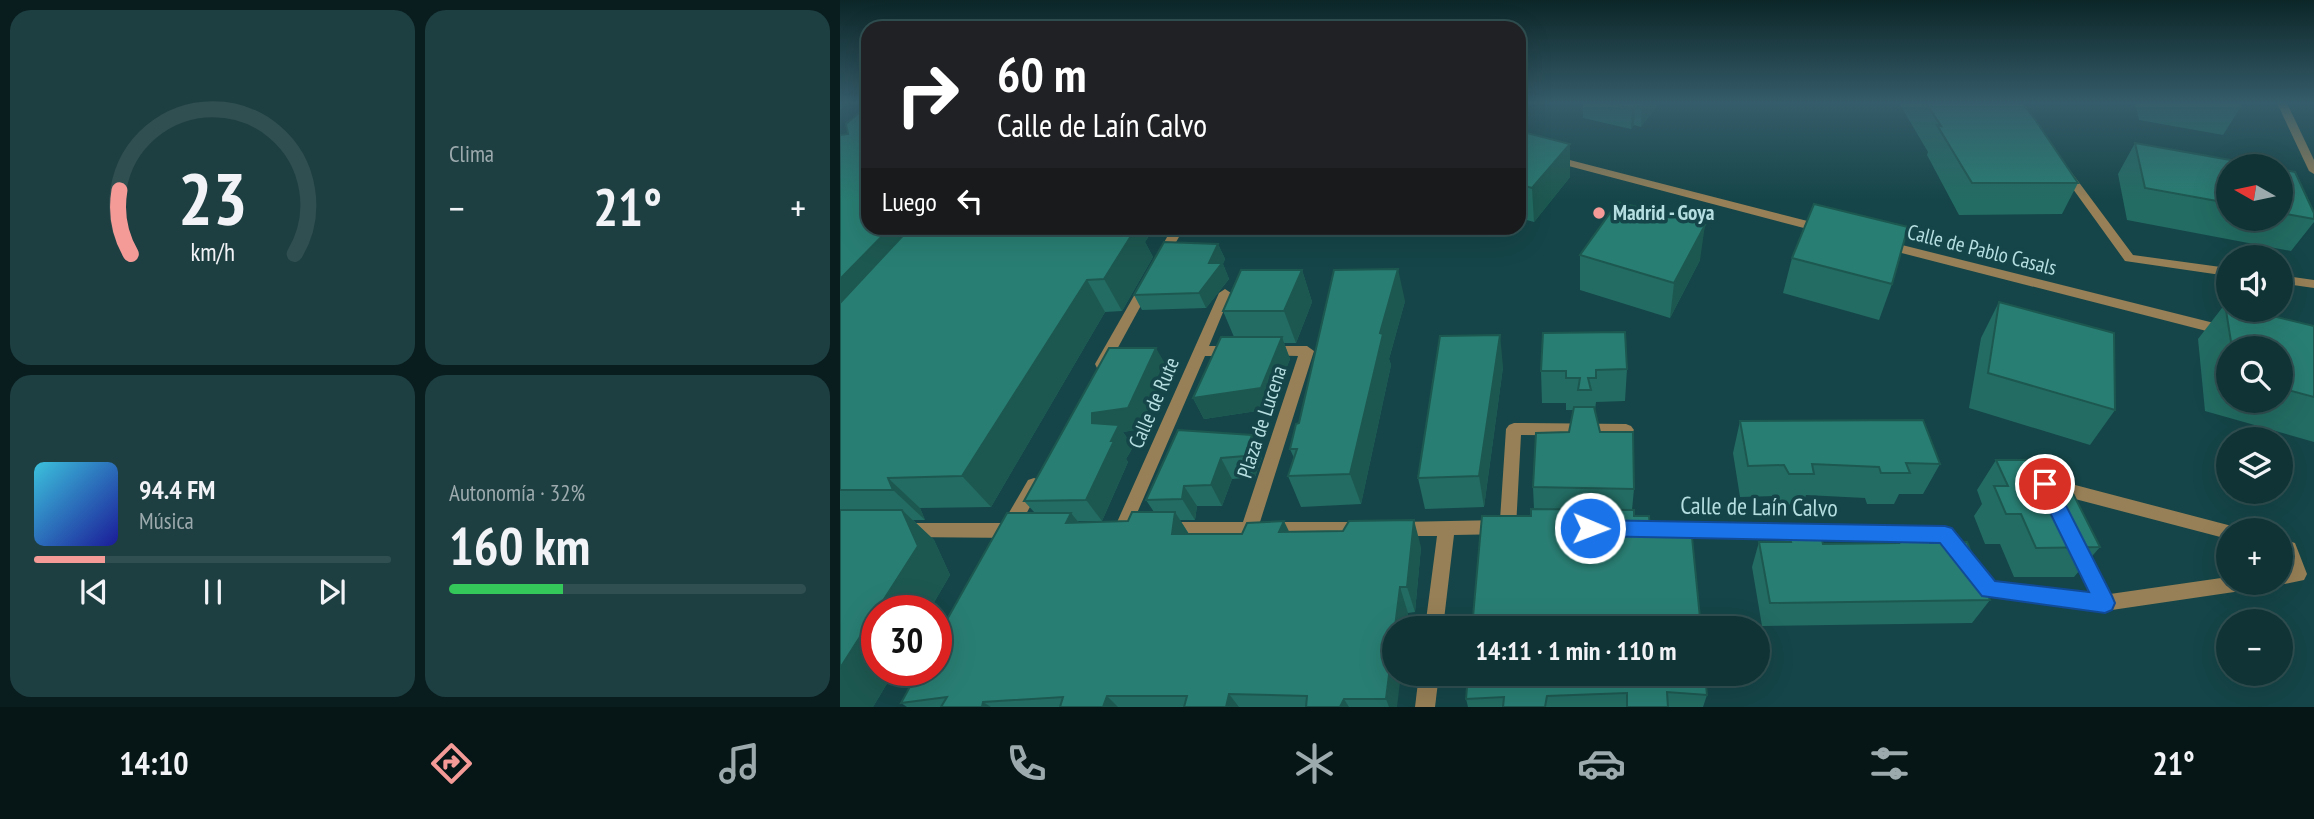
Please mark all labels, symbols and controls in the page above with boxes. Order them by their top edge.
text: 60 m [997,42,1086,106]
icon: right [882,49,973,140]
text: Calle de Laín Calvo [997,104,1207,146]
text: Clima [449,139,494,168]
text: 23 [178,150,247,244]
north arrow [2216,154,2292,231]
map controls [2216,154,2293,686]
text: 21° [593,173,662,240]
icon: left [951,182,989,220]
text: − [449,183,465,232]
text: + [790,183,806,232]
text: Luego [882,185,937,218]
place label: Madrid - Goya [1613,199,1715,226]
marker: Madrid - Goya [1591,205,1607,221]
street label: Calle de Pablo Casals [1905,218,2060,281]
text: km/h [190,235,235,267]
button: sound [2216,245,2293,322]
button: search [2216,336,2293,413]
street label: Calle de Rute [1122,353,1185,452]
street label: Plaza de Lucena [1231,362,1292,481]
button: layers [2216,427,2293,504]
pin [2015,454,2075,514]
icon: arrive [2026,465,2064,503]
text: 94.4 FM [139,473,215,506]
text: Autonomía · 32% [449,478,585,507]
street label: Calle de Laín Calvo [1680,490,1838,523]
position arrow [1553,491,1627,565]
text: Música [139,506,194,535]
text: 160 km [449,512,590,579]
button: + [2216,518,2293,595]
icon: previous [75,573,113,611]
icon: pause [194,573,232,611]
icon: next [313,573,351,611]
speed limit sign: 30 [861,595,952,686]
button: − [2216,609,2293,686]
text: 14:11 · 1 min · 110 m [1476,634,1676,667]
icon: directions [427,739,476,788]
icon: music [715,739,764,788]
icon: phone [1002,739,1051,788]
icon: climate [1290,739,1339,788]
icon: car [1577,739,1626,788]
icon: filters [1865,739,1914,788]
text: 14:10 [119,742,189,784]
text: 21° [2152,742,2195,784]

